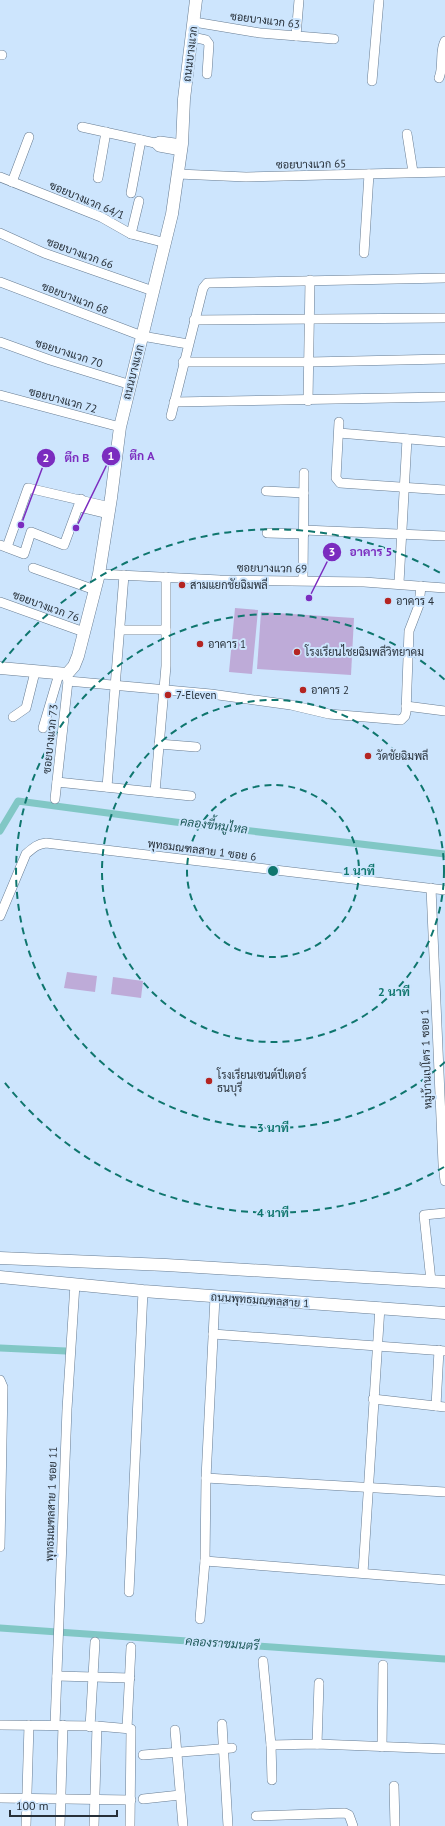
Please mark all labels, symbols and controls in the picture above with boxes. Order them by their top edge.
street label: ซอยบางแวก 63 [229,9,301,31]
street label: ถนนบางแวก [180,25,200,83]
street label: ซอยบางแวก 65 [276,156,346,172]
street label: ซอยบางแวก 64/1 [47,178,127,222]
street label: ซอยบางแวก 66 [45,234,115,272]
street label: ซอยบางแวก 68 [40,279,110,317]
street label: ซอยบางแวก 70 [33,335,105,371]
street label: ถนนบางแวก [119,343,147,401]
street label: ซอยบางแวก 72 [27,384,99,416]
callout: ตึก A [101,444,162,468]
callout: ตึก B [36,446,97,470]
text: 1 [108,448,114,463]
text: ตึก A [130,448,155,463]
text: 2 [43,450,49,465]
text: ตึก B [65,450,89,465]
callout: อาคาร 5 [322,540,400,564]
text: 3 [329,544,335,559]
text: อาคาร 5 [350,544,392,559]
street label: ซอยบางแวก 69 [237,560,307,576]
place label: สามแยกชัยฉิมพลี [190,577,268,592]
marker: สามแยกชัยฉิมพลี [177,580,187,590]
street label: ซอยบางแวก 76 [11,587,81,625]
place label: อาคาร 4 [396,594,434,608]
marker: อาคาร 4 [383,596,393,606]
place label: อาคาร 1 [208,637,246,651]
marker: อาคาร 1 [195,639,205,649]
place label: โรงเรียนไชยฉิมพลีวิทยาคม [304,644,424,659]
marker: โรงเรียนไชยฉิมพลีวิทยาคม [292,647,302,657]
place label: อาคาร 2 [311,683,349,697]
marker: อาคาร 2 [298,685,308,695]
place label: 7-Eleven [176,688,217,702]
marker: 7-Eleven [163,690,173,700]
street label: ซอยบางแวก 73 [39,703,61,775]
place label: วัดชัยฉิมพลี [376,748,428,763]
marker: วัดชัยฉิมพลี [363,751,373,761]
water label: คลองขี้หมูไหล [179,810,249,838]
street label: พุทธมณฑลสาย 1 ซอย 6 [147,836,257,866]
text: 1 นาที [343,863,375,878]
centre of rings [266,864,280,878]
text: 2 นาที [378,984,410,999]
street label: หมู่บ้านเปโตร 1 ซอย 1 [416,1009,436,1109]
place label: โรงเรียนเซนต์ปีเตอร์ ธนบุรี [216,1067,306,1097]
marker: โรงเรียนเซนต์ปีเตอร์ ธนบุรี [204,1076,214,1086]
text: 3 นาที [257,1120,289,1135]
text: 4 นาที [257,1205,289,1220]
street label: ถนนพุทธมณฑลสาย 1 [210,1290,310,1312]
street label: พุทธมณฑลสาย 1 ซอย 11 [42,1446,62,1562]
water label: คลองราชมนตรี [185,1633,260,1653]
scale bar [10,1792,117,1818]
text: 100 m [16,1798,49,1813]

